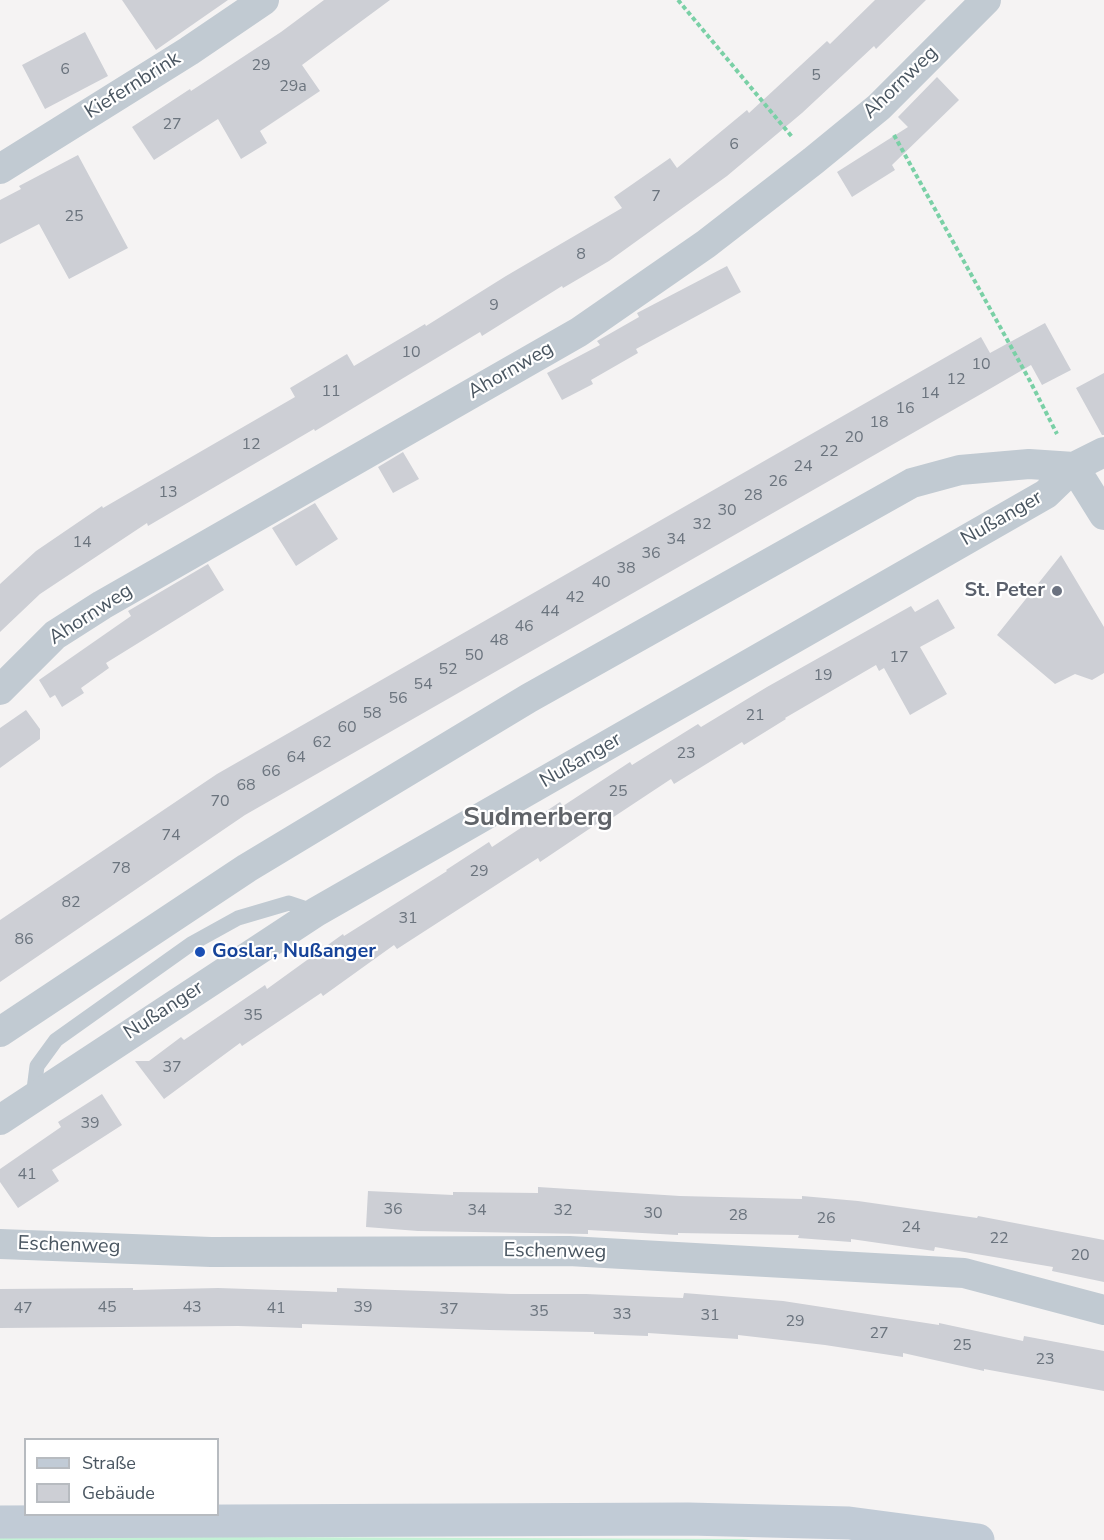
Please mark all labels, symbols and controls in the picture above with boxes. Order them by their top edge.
street label: Ahornweg [859,42,943,124]
street label: Kiefernbrink [81,47,185,125]
house number: 29 [251,56,271,76]
house number: 6 [60,60,70,80]
house number: 5 [811,66,821,86]
house number: 29a [279,77,307,97]
house number: 27 [162,115,182,135]
house number: 6 [729,135,739,155]
house number: 7 [651,187,661,207]
house number: 25 [64,207,84,227]
house number: 8 [576,245,586,265]
house number: 9 [489,296,499,316]
street label: Ahornweg [464,337,558,405]
house number: 10 [401,343,421,363]
house number: 10 [971,355,991,375]
house number: 12 [946,370,966,390]
house number: 11 [321,382,341,402]
house number: 14 [920,384,940,404]
house number: 16 [895,399,915,419]
house number: 18 [869,413,889,433]
house number: 20 [844,428,864,448]
house number: 12 [241,435,261,455]
house number: 22 [819,442,839,462]
house number: 24 [793,457,813,477]
house number: 26 [768,472,788,492]
house number: 13 [158,483,178,503]
house number: 28 [743,486,763,506]
street label: Nußanger [957,486,1047,552]
house number: 30 [717,501,737,521]
house number: 32 [692,515,712,535]
house number: 34 [666,530,686,550]
house number: 14 [72,533,92,553]
house number: 36 [641,544,661,564]
house number: 38 [616,559,636,579]
house number: 40 [591,573,611,593]
street label: Ahornweg [45,579,137,651]
place label: St. Peter [964,579,1045,603]
marker: St. Peter [1050,584,1064,598]
house number: 42 [565,588,585,608]
house number: 44 [540,602,560,622]
house number: 46 [514,617,534,637]
house number: 48 [489,631,509,651]
house number: 50 [464,646,484,666]
house number: 17 [889,648,909,668]
house number: 52 [438,660,458,680]
house number: 19 [813,666,833,686]
house number: 54 [413,675,433,695]
house number: 56 [388,689,408,709]
house number: 58 [362,704,382,724]
house number: 21 [745,706,765,726]
house number: 60 [337,718,357,738]
street label: Nußanger [536,728,626,794]
house number: 62 [312,733,332,753]
house number: 23 [676,744,696,764]
house number: 64 [286,748,306,768]
house number: 66 [261,762,281,782]
house number: 68 [236,776,256,796]
house number: 25 [608,782,628,802]
house number: 70 [210,792,230,812]
district label: Sudmerberg [463,803,613,835]
house number: 74 [161,826,181,846]
house number: 78 [111,859,131,879]
house number: 29 [469,862,489,882]
house number: 82 [61,893,81,913]
house number: 31 [398,909,418,929]
house number: 86 [14,930,34,950]
place label: Goslar, Nußanger [212,940,376,964]
marker: Goslar, Nußanger [193,945,207,959]
street label: Nußanger [120,976,208,1046]
house number: 35 [243,1006,263,1026]
house number: 37 [162,1058,182,1078]
house number: 39 [80,1114,100,1134]
house number: 41 [17,1165,37,1185]
house number: 36 [383,1200,403,1220]
house number: 34 [467,1201,487,1221]
house number: 32 [553,1201,573,1221]
house number: 30 [643,1204,663,1224]
house number: 28 [728,1206,748,1226]
house number: 26 [816,1209,836,1229]
house number: 24 [901,1218,921,1238]
house number: 22 [989,1229,1009,1249]
street label: Eschenweg [17,1232,121,1260]
street label: Eschenweg [503,1239,607,1265]
house number: 20 [1070,1246,1090,1266]
house number: 45 [97,1298,117,1318]
house number: 43 [182,1298,202,1318]
house number: 39 [353,1298,373,1318]
house number: 47 [13,1299,33,1319]
house number: 41 [266,1299,286,1319]
house number: 37 [439,1300,459,1320]
house number: 35 [529,1302,549,1322]
house number: 33 [612,1305,632,1325]
house number: 31 [700,1306,720,1326]
house number: 29 [785,1312,805,1332]
house number: 27 [869,1324,889,1344]
house number: 25 [952,1336,972,1356]
house number: 23 [1035,1350,1055,1370]
legend [24,1438,219,1516]
text: Straße [82,1451,136,1475]
text: Gebäude [82,1481,155,1505]

